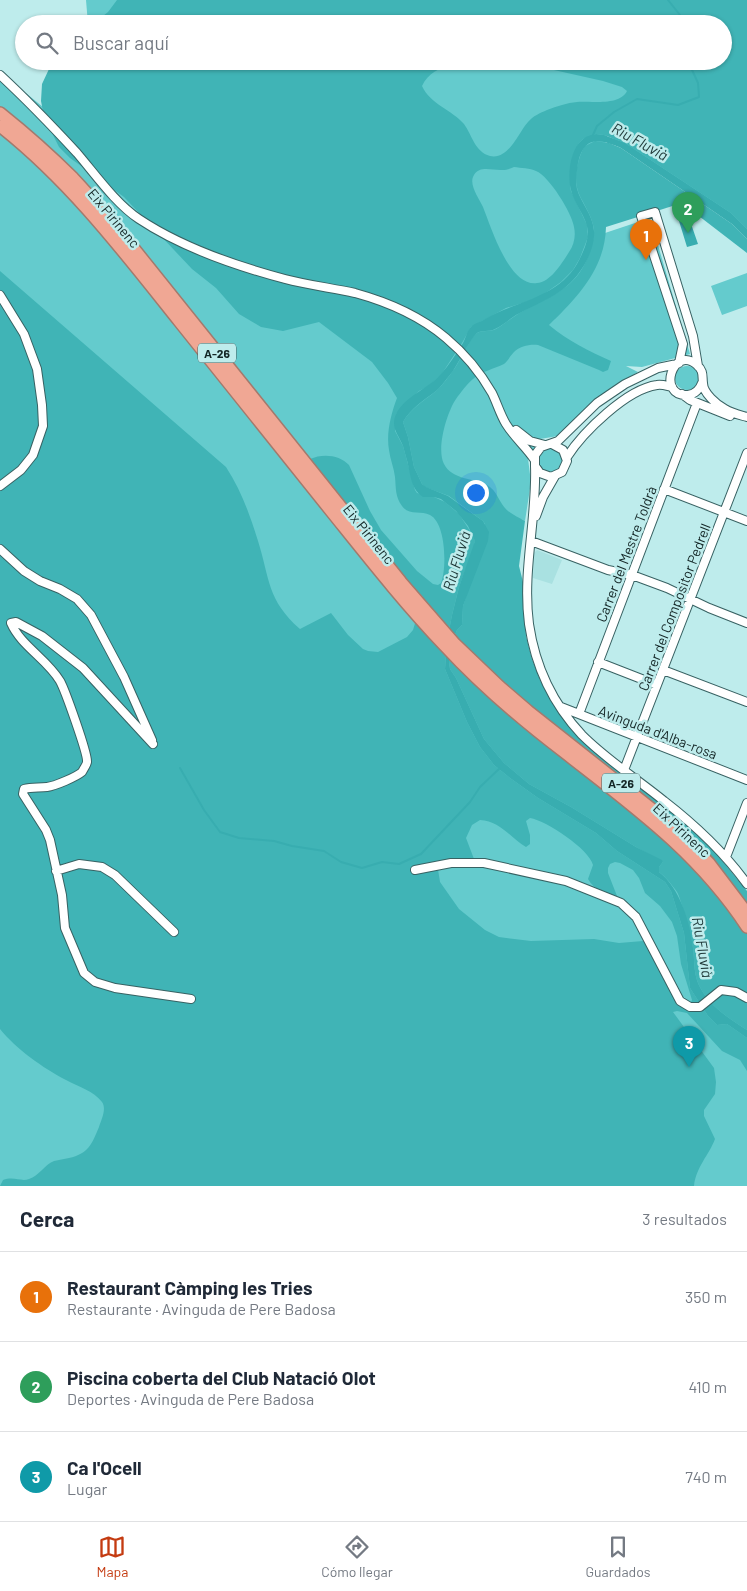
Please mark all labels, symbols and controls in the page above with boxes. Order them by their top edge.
search box [15,15,732,70]
icon: search [33,29,61,57]
text: Buscar aquí [73,31,169,54]
water label: Riu Fluvià [609,118,671,164]
street label: Eix Pirinenc [84,185,144,251]
pin: 2 [672,192,704,233]
pin: 1 [630,219,662,260]
road number: A-26 [198,343,236,362]
your location [463,480,489,506]
street label: Carrer del Mestre Toldrà [592,484,660,624]
street label: Eix Pirinenc [340,501,398,567]
street label: Carrer del Compositor Pedrell [634,521,714,693]
water label: Riu Fluvià [439,529,474,593]
street label: Avinguda d'Alba-rosa [596,702,720,762]
road number: A-26 [602,774,640,792]
street label: Eix Pirinenc [650,799,714,861]
water label: Riu Fluvià [689,915,717,979]
pin: 3 [673,1026,705,1067]
text: Cerca [20,1206,74,1231]
text: 3 resultados [642,1209,727,1228]
text: Restaurant Càmping les Tries [67,1276,312,1299]
text: 1 [33,1287,39,1306]
text: 350 m [685,1287,727,1306]
text: Restaurante · Avinguda de Pere Badosa [67,1299,336,1318]
text: Piscina coberta del Club Natació Olot [67,1366,376,1389]
text: 2 [32,1377,40,1396]
text: 410 m [689,1377,727,1396]
text: Deportes · Avinguda de Pere Badosa [67,1389,314,1408]
text: Ca l'Ocell [67,1456,142,1479]
text: 3 [32,1467,40,1486]
text: 740 m [685,1467,727,1486]
text: Lugar [67,1479,107,1498]
tab: Mapa [96,1533,128,1580]
tab: Cómo llegar [321,1533,393,1580]
tab: Guardados [586,1533,651,1580]

